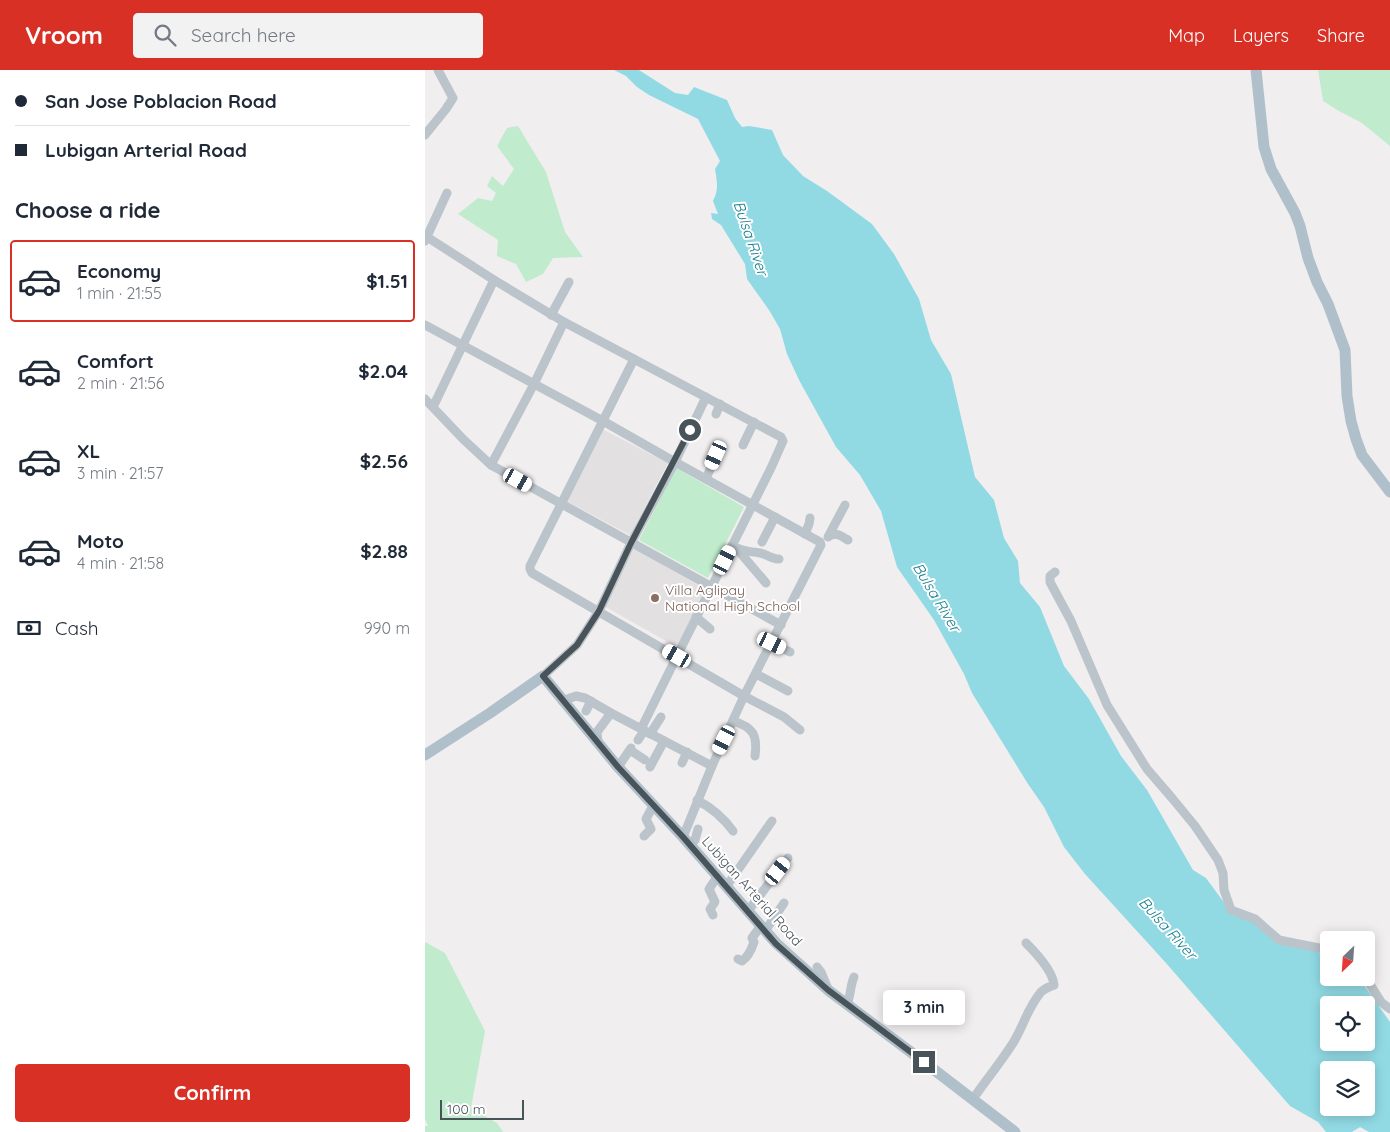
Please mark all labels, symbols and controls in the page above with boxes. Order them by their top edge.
search box [133,13,483,58]
text: Vroom [25,20,103,50]
icon: search [151,21,179,49]
text: Search here [191,23,296,47]
text: Map [1168,24,1205,47]
text: Layers [1233,24,1289,47]
text: Share [1317,24,1365,47]
text: San Jose Poblacion Road [45,89,277,113]
text: Lubigan Arterial Road [45,138,247,162]
text: Choose a ride [15,196,160,224]
water label: Bulsa River [729,198,773,280]
icon: car [17,259,62,304]
text: Economy [77,259,161,283]
text: $1.51 [366,269,408,293]
text: 1 min · 21:55 [77,283,162,303]
icon: car [17,349,62,394]
text: Comfort [77,349,154,373]
text: $2.04 [358,359,408,383]
text: 2 min · 21:56 [77,373,164,393]
route start [679,419,701,441]
car [703,438,728,472]
icon: car [17,439,62,484]
text: XL [77,439,100,463]
text: $2.56 [360,449,408,473]
text: 3 min · 21:57 [77,463,164,483]
car [501,466,534,494]
icon: car [17,529,62,574]
text: Moto [77,529,124,553]
text: $2.88 [360,539,408,563]
car [711,543,738,577]
text: 4 min · 21:58 [77,553,164,573]
water label: Bulsa River [909,559,966,637]
place label: Villa Aglipay National High School [665,581,800,615]
marker: Villa Aglipay National High School [649,592,661,604]
icon: cash [15,614,43,642]
text: Cash [55,616,99,640]
text: 990 m [364,618,410,638]
car [755,630,788,656]
car [660,642,693,670]
car [710,723,737,757]
street label: Lubigan Arterial Road [698,832,806,950]
car [762,855,793,887]
water label: Bulsa River [1135,893,1202,965]
north arrow [1320,931,1375,986]
map controls [1320,931,1375,1116]
callout: 3 min [883,990,965,1024]
button: locate [1320,996,1375,1051]
text: 3 min [903,997,945,1017]
route end [913,1051,935,1073]
button: layers [1320,1061,1375,1116]
button: Confirm [15,1064,410,1122]
scale bar [440,1097,524,1120]
text: 100 m [447,1100,485,1118]

